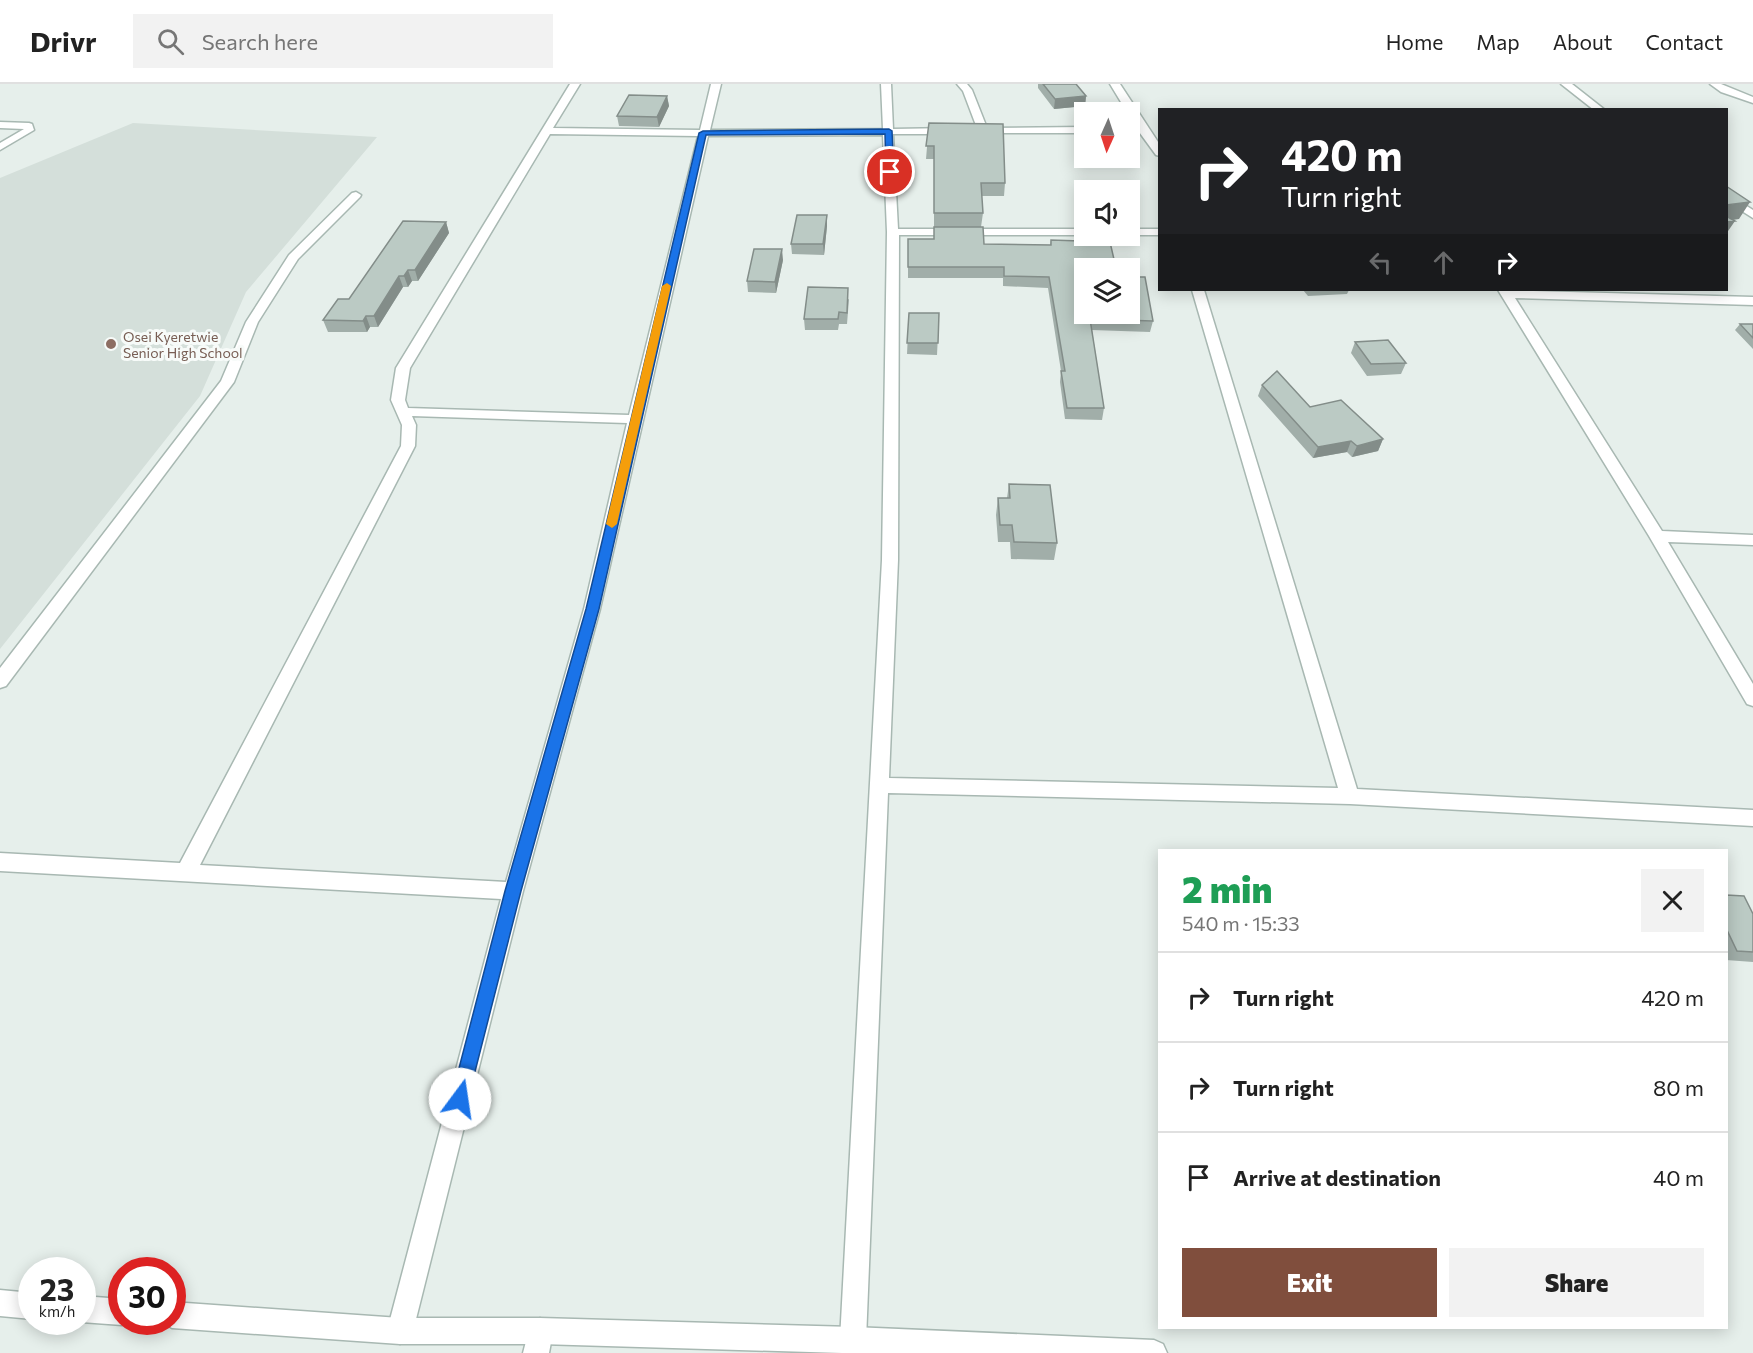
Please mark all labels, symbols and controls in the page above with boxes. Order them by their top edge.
search box [133,14,553,68]
text: Drivr [30,24,97,58]
icon: search [154,25,187,58]
text: Search here [202,28,318,55]
text: Home [1386,29,1443,54]
text: Map [1476,29,1520,54]
text: About [1553,29,1612,54]
text: Contact [1645,29,1723,54]
north arrow [1074,102,1140,168]
map controls [1074,102,1140,324]
text: 420 m [1281,128,1403,180]
icon: right [1182,132,1260,210]
pin [864,146,915,197]
icon: arrive [873,155,906,188]
button: sound [1074,180,1140,246]
text: Turn right [1281,180,1401,213]
icon: left [1364,246,1397,279]
icon: ahead [1427,246,1460,279]
icon: right [1490,246,1523,279]
button: layers [1074,258,1140,324]
place label: Osei Kyeretwie Senior High School [123,328,243,361]
marker: Osei Kyeretwie Senior High School [104,337,118,351]
text: 2 min [1182,866,1272,910]
button: close [1641,869,1704,932]
text: 540 m · 15:33 [1182,911,1300,935]
icon: right [1182,981,1215,1014]
text: Turn right [1233,984,1334,1011]
text: 420 m [1641,984,1704,1011]
position arrow [428,1067,492,1131]
icon: right [1182,1071,1215,1104]
text: Turn right [1233,1074,1334,1101]
text: 80 m [1653,1074,1704,1101]
icon: arrive [1182,1161,1215,1194]
text: Arrive at destination [1233,1164,1441,1191]
text: 40 m [1653,1164,1704,1191]
button: Exit [1182,1248,1437,1317]
button: Share [1449,1248,1704,1317]
speed limit sign: 30 [108,1257,186,1335]
text: 23 [40,1270,74,1307]
text: km/h [39,1302,75,1320]

